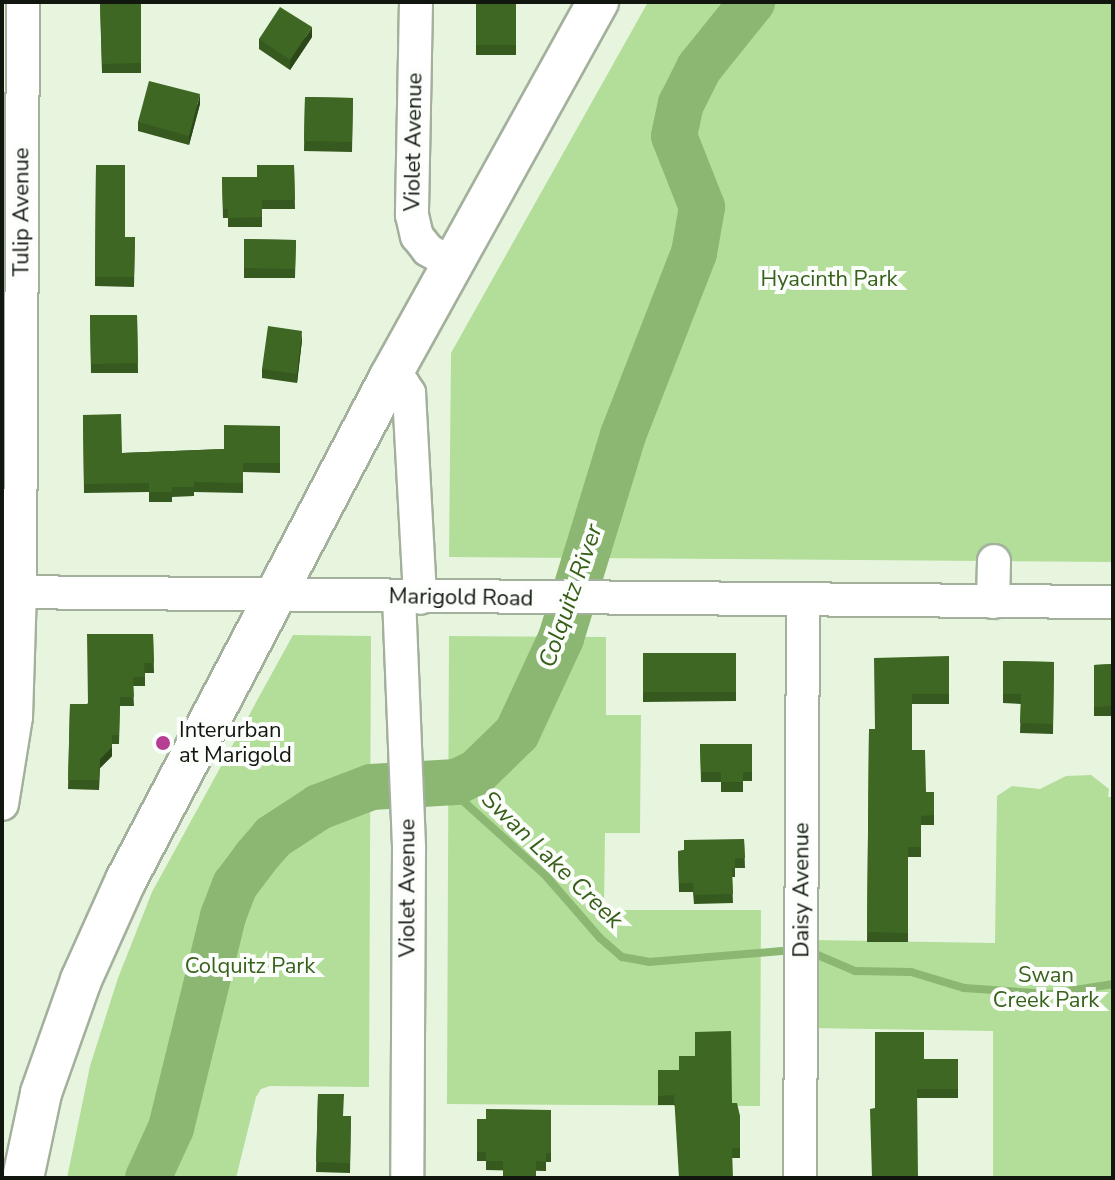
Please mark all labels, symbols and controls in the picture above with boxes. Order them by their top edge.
street label: Violet Avenue [400,72,428,212]
street label: Tulip Avenue [9,148,35,276]
park label: Hyacinth Park [760,267,898,293]
water label: Colquitz River [533,521,609,671]
street label: Marigold Road [388,584,534,612]
place label: Interurban at Marigold [179,717,292,768]
marker: Interurban at Marigold [154,734,172,752]
water label: Swan Lake Creek [475,785,629,935]
street label: Violet Avenue [395,819,421,957]
street label: Daisy Avenue [789,822,815,958]
park label: Colquitz Park [185,954,315,980]
park label: Swan Creek Park [993,962,1099,1014]

